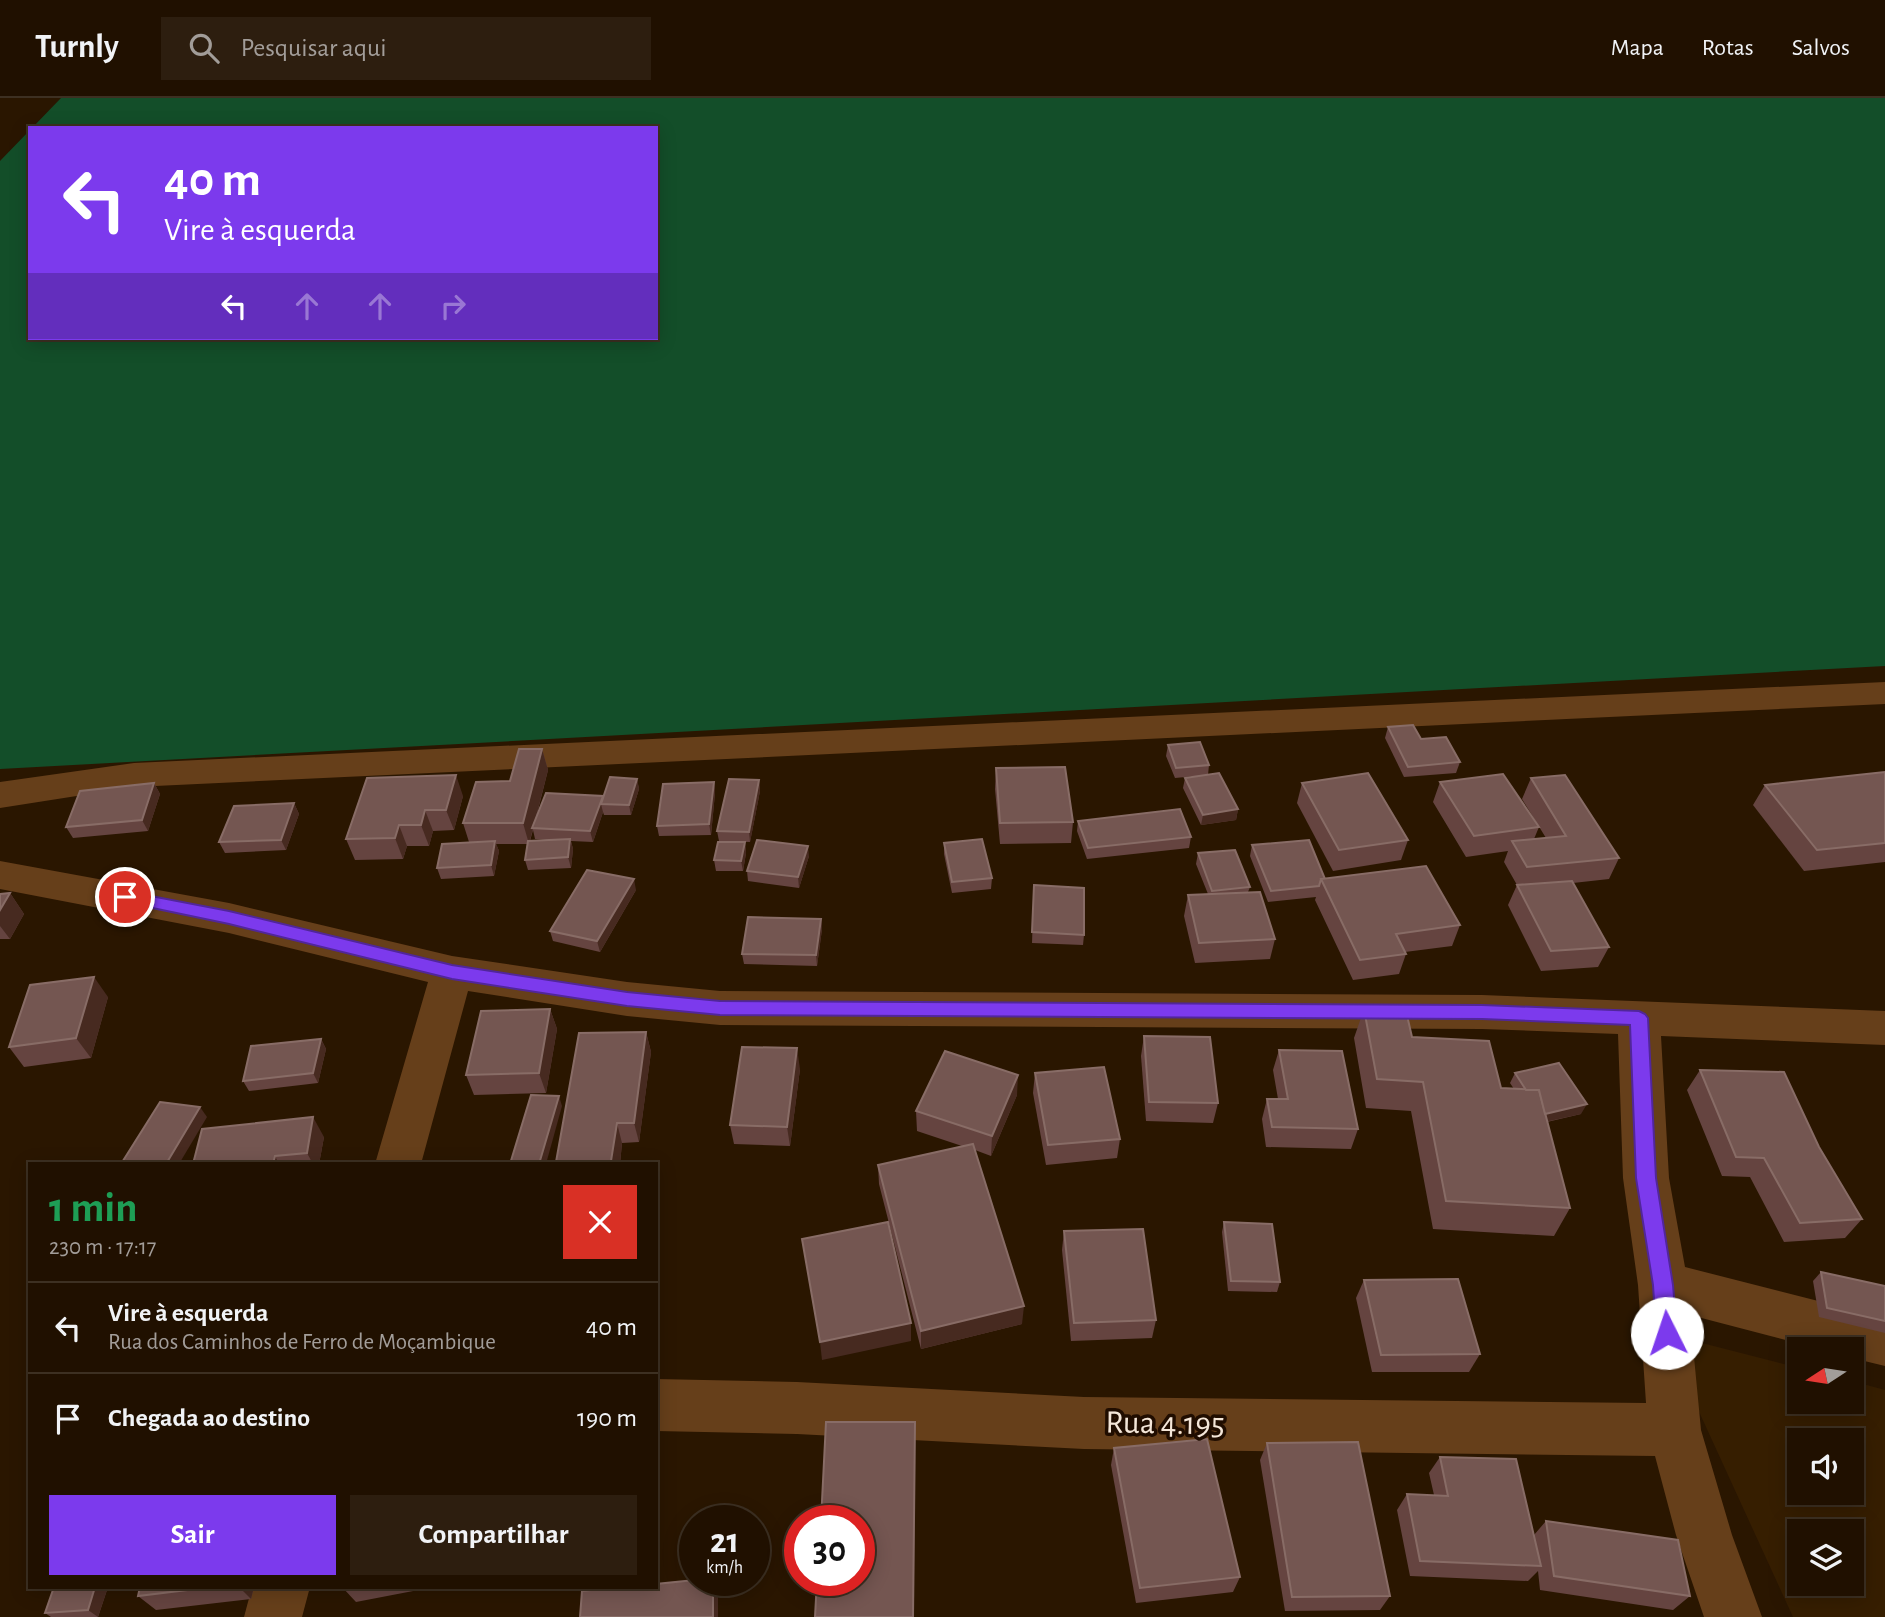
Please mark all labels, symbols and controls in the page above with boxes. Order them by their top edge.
search box [161,17,651,80]
icon: search [185,29,223,67]
text: Turnly [35,31,119,64]
text: Pesquisar aqui [241,35,387,61]
text: Mapa [1611,36,1664,60]
text: Rotas [1702,36,1754,60]
text: Salvos [1792,36,1850,60]
icon: left [49,154,140,245]
text: 40 m [164,156,261,205]
text: Vire à esquerda [164,214,356,246]
icon: left [215,287,253,325]
icon: ahead [288,287,326,325]
icon: ahead [361,287,399,325]
icon: right [434,287,472,325]
pin [95,867,155,927]
icon: arrive [106,878,144,916]
button: close [563,1185,637,1259]
text: 1 min [49,1187,138,1229]
text: 230 m · 17:17 [49,1236,156,1259]
position arrow [1630,1296,1704,1370]
text: Vire à esquerda [108,1300,269,1326]
icon: left [49,1309,87,1347]
text: 40 m [586,1314,637,1340]
text: Rua dos Caminhos de Ferro de Moçambique [108,1331,496,1354]
north arrow [1787,1337,1864,1414]
map controls [1787,1337,1864,1596]
icon: arrive [49,1400,87,1438]
text: Chegada ao destino [108,1405,310,1431]
text: 190 m [577,1405,637,1431]
street label: Rua 4.195 [1105,1406,1225,1442]
button: sound [1787,1428,1864,1505]
button: Sair [49,1495,336,1575]
button: Compartilhar [350,1495,637,1575]
speed limit sign: 30 [784,1505,875,1596]
button: layers [1787,1519,1864,1596]
text: 21 [710,1524,739,1559]
text: km/h [706,1559,743,1577]

